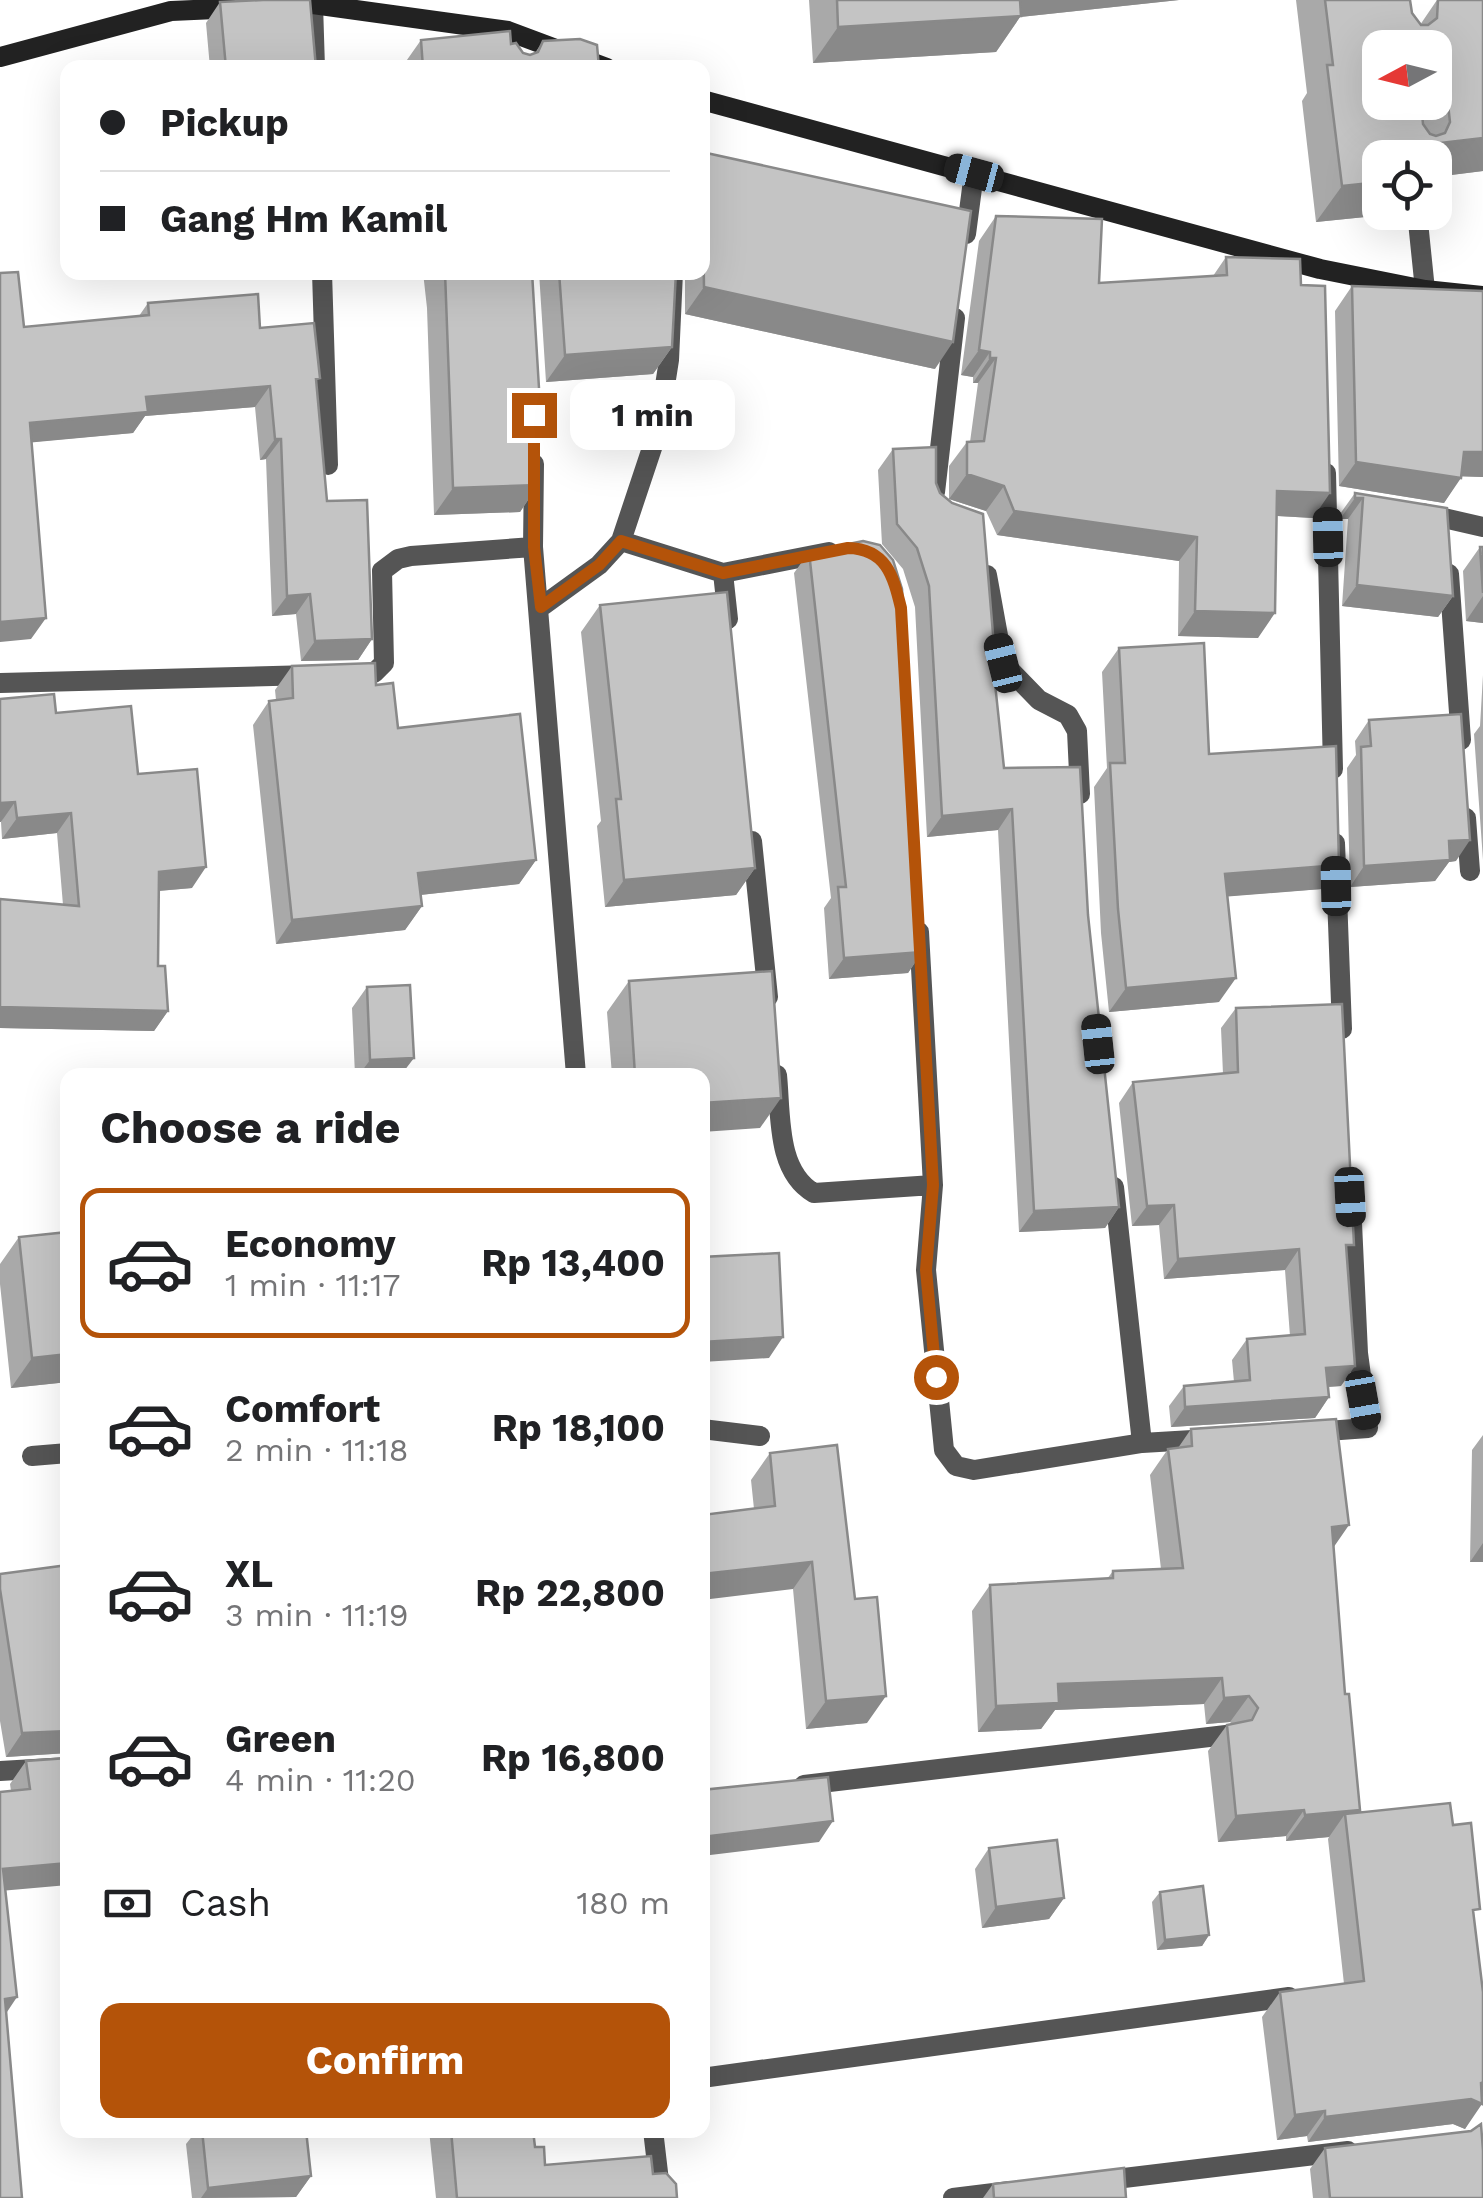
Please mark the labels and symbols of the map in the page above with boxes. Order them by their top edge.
north arrow [1362,30,1452,120]
car [941,151,1007,195]
callout: 1 min [569,380,734,450]
route end [512,393,557,438]
car [1312,507,1344,567]
car [981,630,1025,696]
car [1320,856,1352,916]
car [1080,1013,1116,1075]
car [1333,1166,1367,1228]
route start [914,1355,959,1400]
car [1343,1368,1383,1432]

